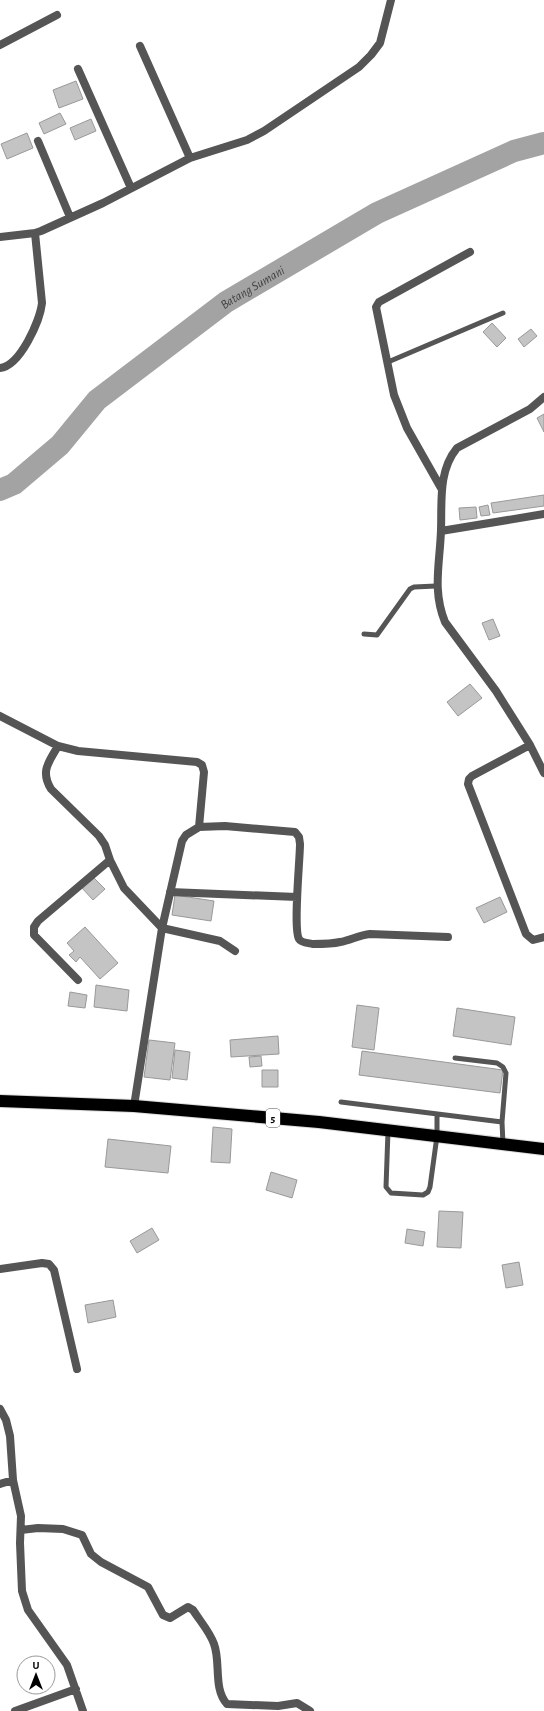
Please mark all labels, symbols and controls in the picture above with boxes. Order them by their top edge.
water label: Batang Sumani [218,264,287,312]
road number: 5 [266,1109,280,1127]
north arrow [16,1655,56,1695]
text: U [32,1660,40,1671]

